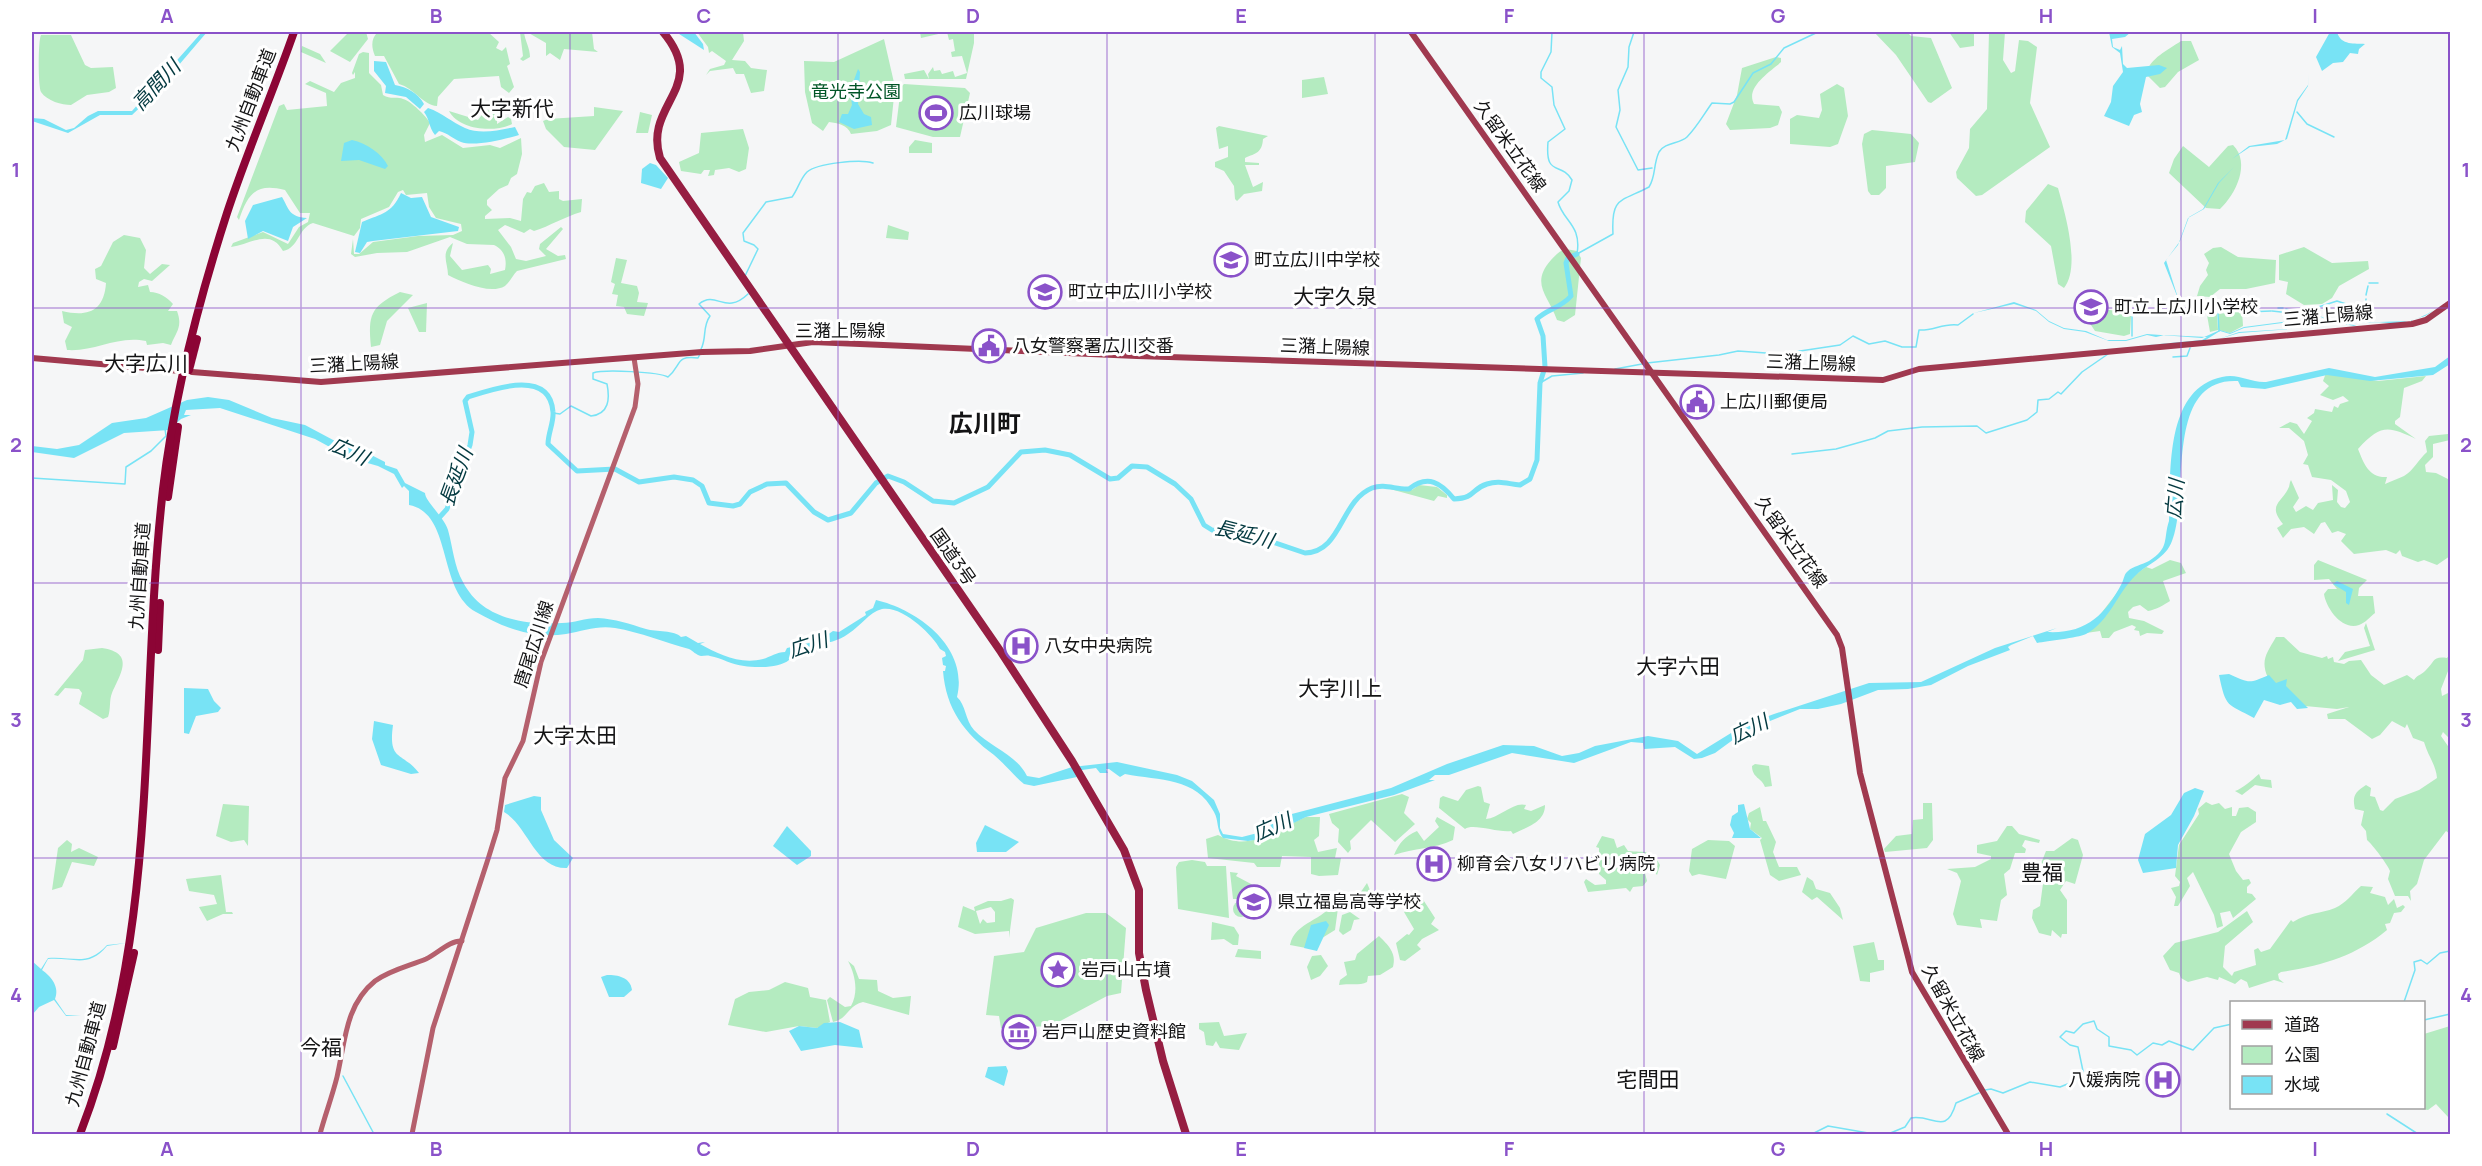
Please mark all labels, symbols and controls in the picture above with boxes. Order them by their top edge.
text: A [160,2,174,29]
text: B [430,2,443,29]
text: C [697,2,711,29]
text: D [966,2,980,29]
text: E [1235,2,1247,29]
text: F [1504,2,1515,29]
text: G [1771,2,1786,29]
text: H [2039,2,2053,29]
text: I [2312,2,2318,29]
street label: 九州自動車道 [220,45,281,154]
water label: 高間川 [125,52,187,116]
park label: 竜光寺公園 [811,79,901,103]
district label: 大字新代 [470,94,554,122]
sports icon: 広川球場 [918,95,954,131]
street label: 久留米立花線 [1469,95,1552,196]
place label: 広川球場 [959,100,1031,124]
text: 1 [12,156,20,183]
text: 1 [2462,156,2470,183]
school or university icon: 町立広川中学校 [1213,242,1249,278]
place label: 町立広川中学校 [1254,247,1380,271]
school or university icon: 町立中広川小学校 [1027,274,1063,310]
place label: 町立中広川小学校 [1068,279,1212,303]
district label: 大字久泉 [1293,282,1377,310]
school or university icon: 町立上広川小学校 [2073,289,2109,325]
place label: 町立上広川小学校 [2114,294,2258,318]
street label: 三潴上陽線 [2282,299,2374,331]
street label: 三潴上陽線 [795,318,885,342]
public building icon: 八女警察署広川交番 [971,328,1007,364]
street label: 三潴上陽線 [1280,332,1370,360]
place label: 八女警察署広川交番 [1012,333,1174,357]
street label: 三潴上陽線 [1766,348,1856,376]
district label: 大字広川 [104,349,188,377]
street label: 三潴上陽線 [308,349,400,377]
public building icon: 上広川郵便局 [1679,384,1715,420]
place label: 上広川郵便局 [1720,389,1828,413]
district label: 広川町 [949,406,1021,439]
water label: 広川 [325,430,375,472]
text: 2 [10,431,22,458]
text: 2 [2460,431,2472,458]
water label: 長延川 [433,442,479,510]
water label: 広川 [2159,476,2190,520]
street label: 久留米立花線 [1750,491,1833,592]
water label: 長延川 [1212,513,1278,554]
street label: 九州自動車道 [123,521,155,631]
street label: 国道3号 [926,523,982,590]
street label: 唐尾広川線 [508,597,558,690]
water label: 広川 [785,625,833,664]
hospital icon: 八女中央病院 [1003,628,1039,664]
place label: 八女中央病院 [1044,633,1152,657]
district label: 大字六田 [1636,652,1720,680]
district label: 大字川上 [1298,674,1382,702]
text: 3 [10,706,22,733]
text: 3 [2460,706,2472,733]
water label: 広川 [1725,707,1774,749]
district label: 大字太田 [533,721,617,749]
water label: 広川 [1248,805,1297,847]
hospital icon: 柳育会八女リハビリ病院 [1416,846,1452,882]
place label: 柳育会八女リハビリ病院 [1457,851,1655,875]
district label: 豊福 [2021,858,2063,886]
school or university icon: 県立福島高等学校 [1236,884,1272,920]
place label: 県立福島高等学校 [1277,889,1421,913]
place icon: 岩戸山古墳 [1040,952,1076,988]
place label: 岩戸山古墳 [1081,957,1171,981]
street label: 久留米立花線 [1917,959,1991,1066]
text: 4 [10,981,22,1008]
text: 4 [2460,981,2472,1008]
street label: 九州自動車道 [59,998,111,1109]
legend [2230,1001,2425,1109]
text: 道路 [2284,1012,2320,1036]
museum icon: 岩戸山歴史資料館 [1001,1014,1037,1050]
place label: 岩戸山歴史資料館 [1042,1019,1186,1043]
district label: 今福 [300,1033,342,1061]
text: 公園 [2284,1042,2320,1066]
hospital icon: 八媛病院 [2145,1062,2181,1098]
district label: 宅間田 [1617,1065,1680,1093]
place label: 八媛病院 [2068,1067,2140,1091]
text: 水域 [2284,1072,2320,1096]
text: A [160,1135,174,1162]
text: B [430,1135,443,1162]
text: C [697,1135,711,1162]
text: D [966,1135,980,1162]
text: E [1235,1135,1247,1162]
text: F [1504,1135,1515,1162]
text: G [1771,1135,1786,1162]
text: H [2039,1135,2053,1162]
text: I [2312,1135,2318,1162]

